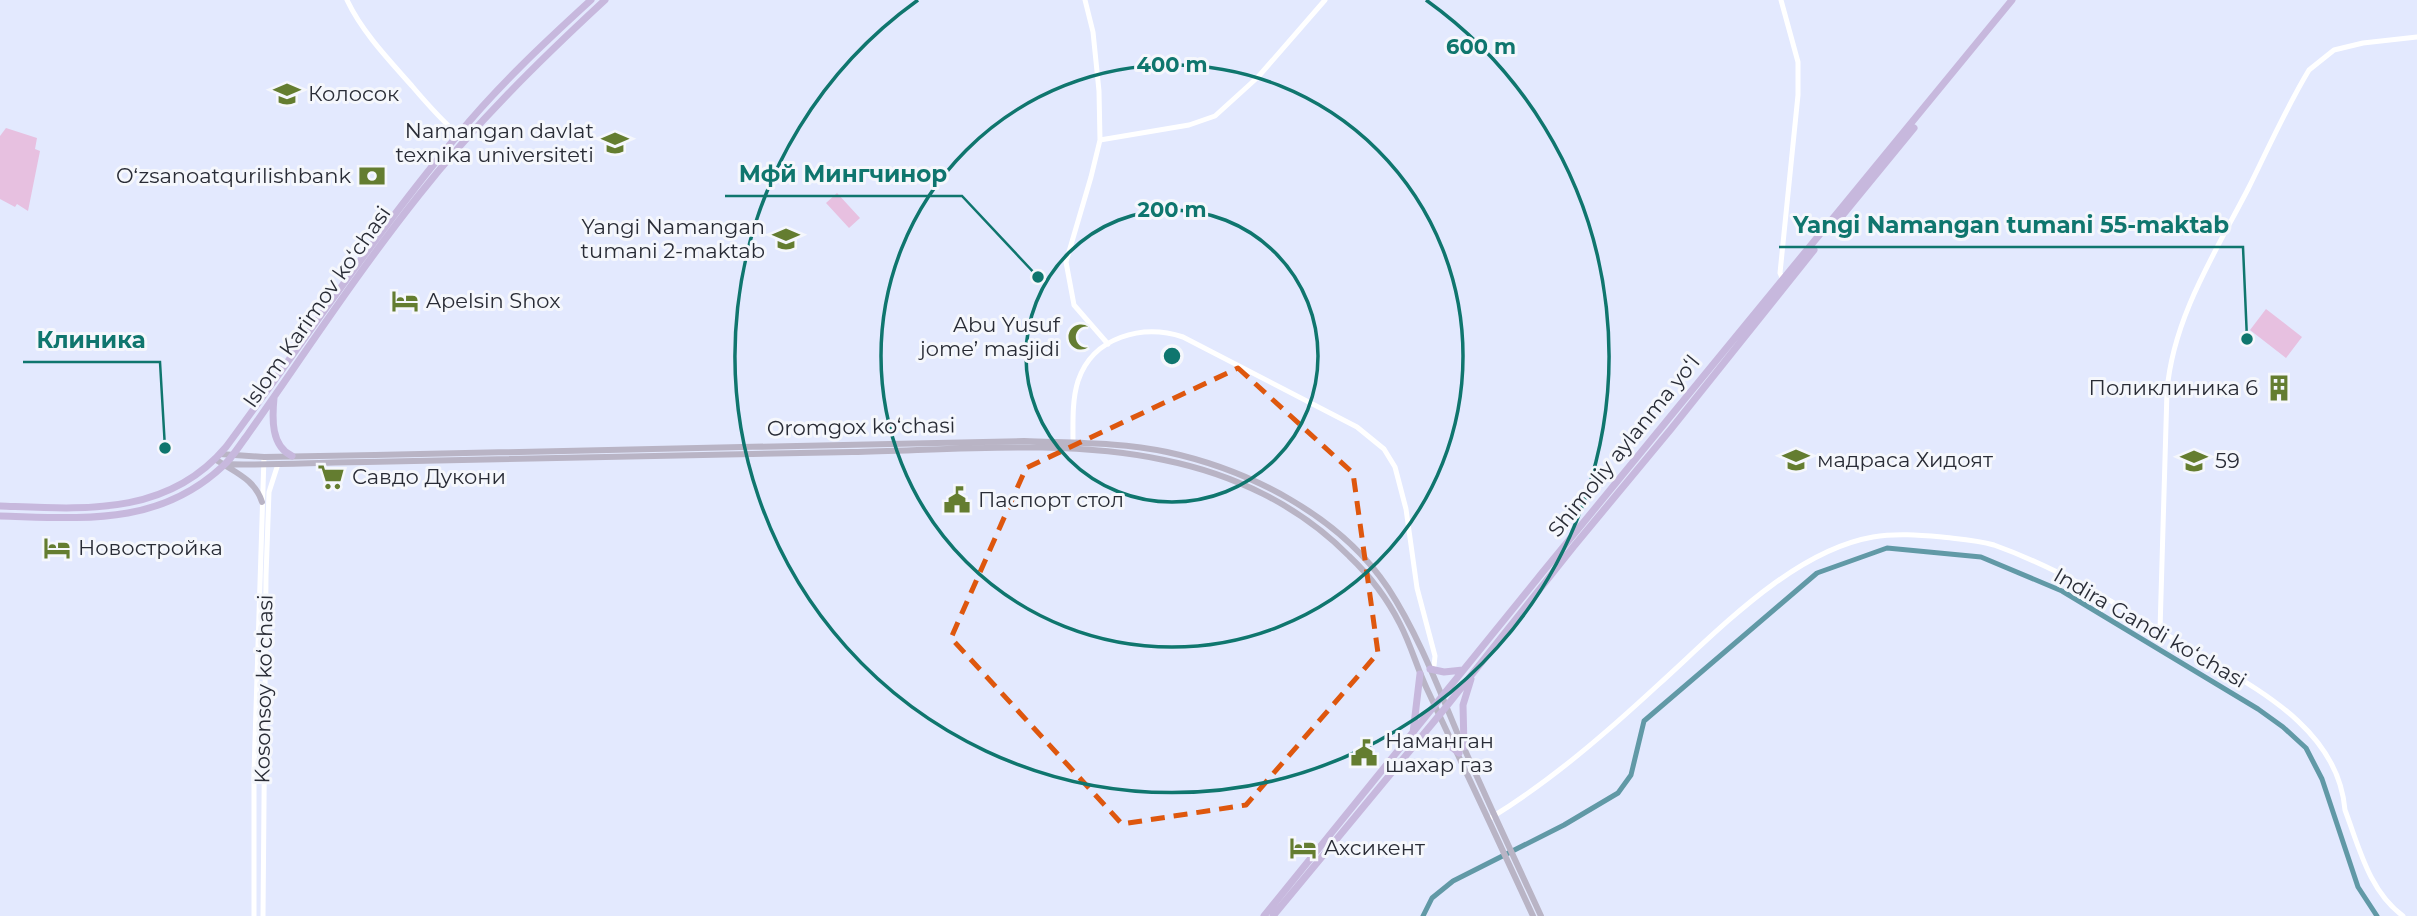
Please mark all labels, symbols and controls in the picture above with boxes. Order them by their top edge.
text: 600 m [1446,34,1516,59]
text: 400 m [1137,52,1207,77]
school or university icon: Колосок [272,79,302,109]
place label: Колосок [308,81,399,106]
place label: Namangan davlat texnika universiteti [395,118,594,167]
school or university icon: Namangan davlat texnika universiteti [600,128,630,158]
callout: Мфй Мингчинор [725,152,962,196]
text: Мфй Мингчинор [739,160,947,188]
bank icon: Oʻzsanoatqurilishbank [357,161,387,191]
place label: Oʻzsanoatqurilishbank [116,163,351,188]
text: 200 m [1138,197,1206,222]
street label: Islom Karimov koʻchasi [237,201,396,412]
callout: Yangi Namangan tumani 55-maktab [1779,203,2243,247]
text: Yangi Namangan tumani 55-maktab [1792,211,2229,239]
place label: Yangi Namangan tumani 2-maktab [581,214,765,263]
school or university icon: Yangi Namangan tumani 2-maktab [771,224,801,254]
hotel icon: Apelsin Shox [390,286,420,316]
place label: Apelsin Shox [426,288,560,313]
place label: Abu Yusuf jome’ masjidi [918,312,1061,361]
callout: Клиника [23,318,160,362]
mosque icon: Abu Yusuf jome’ masjidi [1066,322,1096,352]
text: Клиника [36,326,146,354]
centre of rings [1160,344,1184,368]
street label: Shimoliy aylanma yoʻl [1543,350,1705,542]
building icon: Поликлиника 6 [2264,373,2294,403]
place label: Поликлиника 6 [2089,375,2258,400]
street label: Oromgox ko‘chasi [767,412,955,441]
school or university icon: мадраса Хидоят [1781,445,1811,475]
school or university icon: 59 [2179,446,2209,476]
place label: мадраса Хидоят [1817,447,1993,472]
place label: 59 [2215,448,2240,473]
supermarket icon: Савдо Дукони [316,462,346,492]
place label: Савдо Дукони [352,464,506,489]
public building icon: Паспорт стол [942,485,972,515]
place label: Паспорт стол [978,487,1124,512]
hotel icon: Новостройка [42,533,72,563]
place label: Новостройка [78,535,223,560]
street label: Indira Gandi koʻchasi [2050,562,2251,693]
street label: Kosonsoy koʻchasi [249,594,278,784]
place label: Наманган шахар газ [1385,728,1494,777]
public building icon: Наманган шахар газ [1349,738,1379,768]
hotel icon: Ахсикент [1288,833,1318,863]
place label: Ахсикент [1324,835,1425,860]

